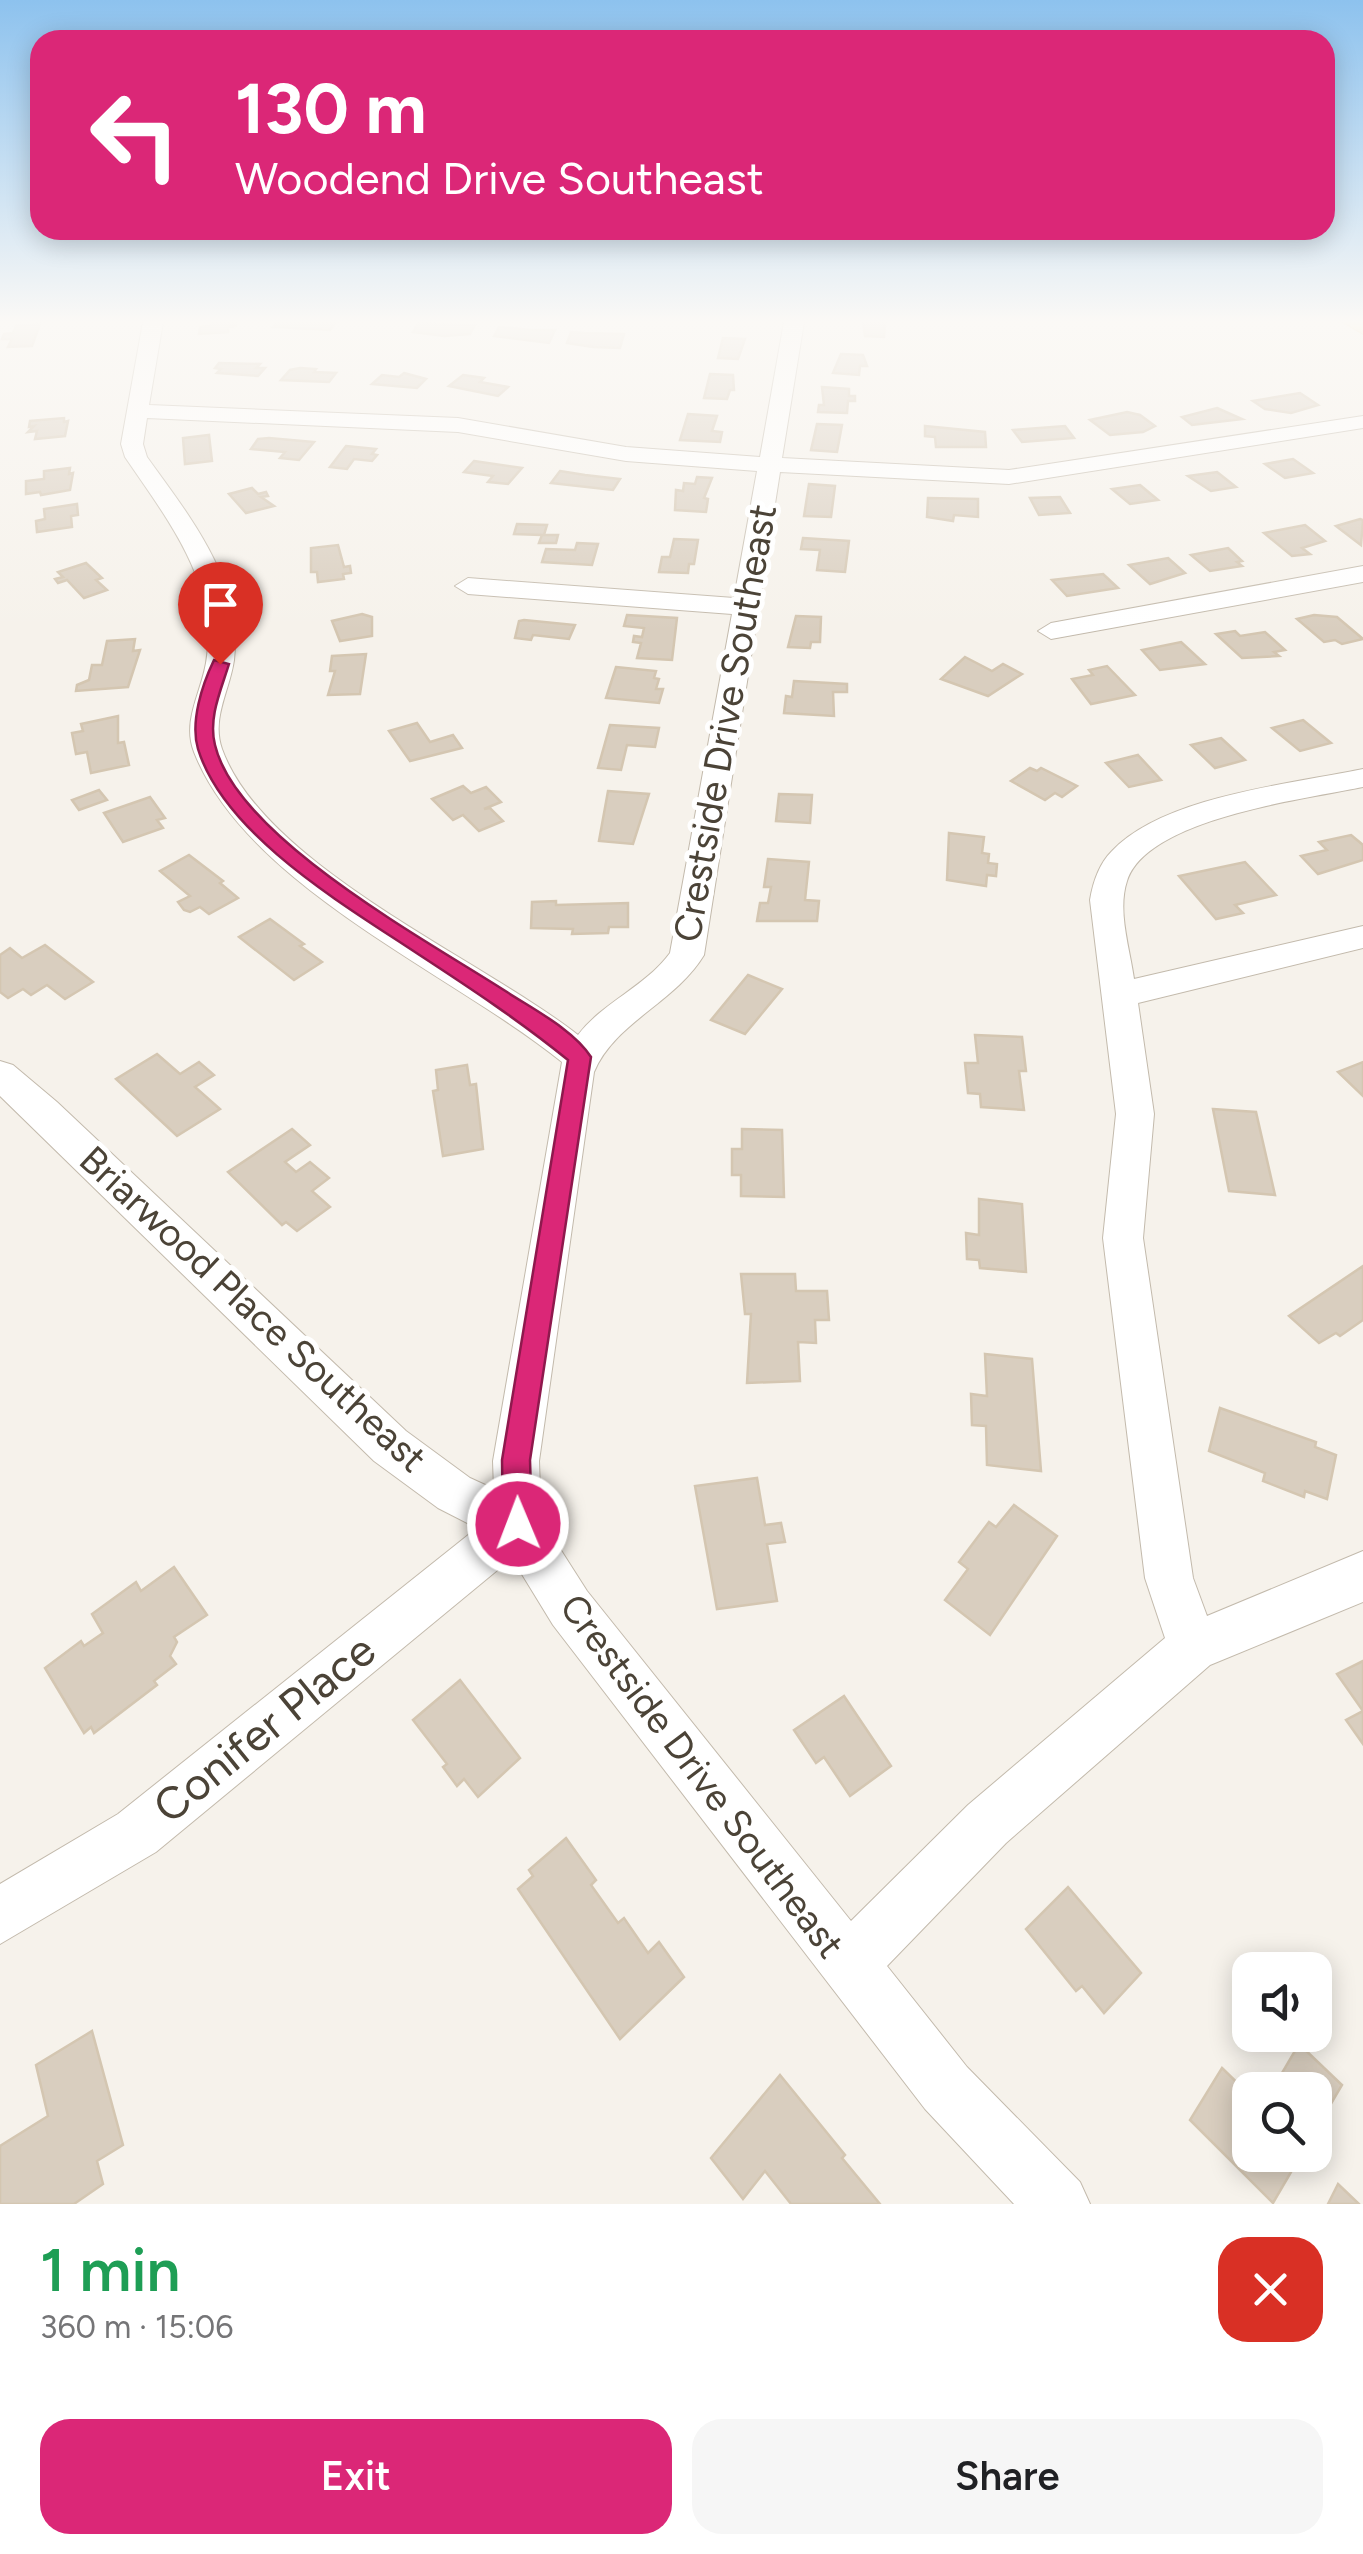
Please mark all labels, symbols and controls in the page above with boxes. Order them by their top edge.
text: 130 m [235,66,427,151]
icon: left [70,70,200,200]
text: Woodend Drive Southeast [235,151,764,205]
street label: Crestside Drive Southeast [664,501,786,945]
pin [178,562,263,665]
icon: arrive [193,577,248,632]
street label: Briarwood Place Southeast [70,1136,436,1482]
position arrow [466,1472,570,1576]
street label: Crestside Drive Southeast [550,1585,854,1967]
street label: Conifer Place [142,1622,386,1834]
map controls [1232,1952,1332,2172]
button: sound [1232,1952,1332,2052]
button: search [1232,2072,1332,2172]
text: 1 min [40,2234,180,2306]
button: close [1218,2237,1323,2342]
text: 360 m · 15:06 [40,2308,233,2346]
button: Exit [40,2419,672,2534]
button: Share [692,2419,1323,2534]

